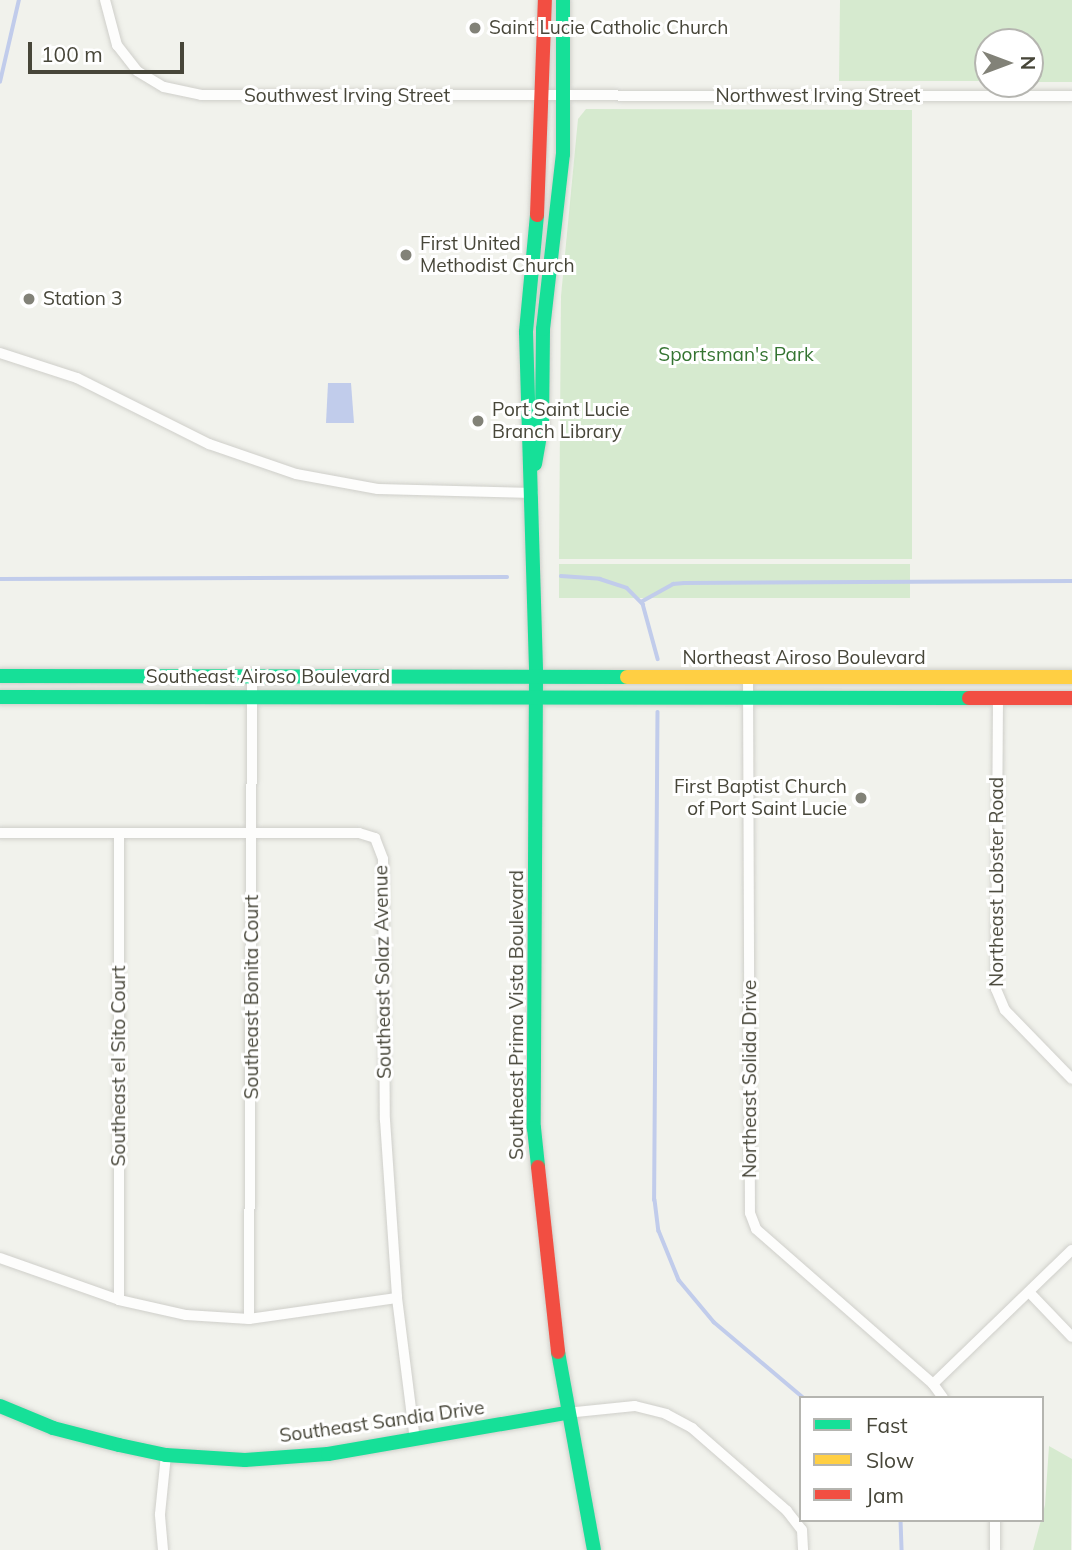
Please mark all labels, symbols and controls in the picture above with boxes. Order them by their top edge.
place label: Saint Lucie Catholic Church [489,17,728,39]
marker: Saint Lucie Catholic Church [467,20,483,36]
scale bar [32,28,187,72]
north arrow [974,28,1044,98]
text: 100 m [41,41,103,67]
text: N [1016,56,1040,70]
street label: Southwest Irving Street [244,85,450,107]
street label: Northwest Irving Street [716,85,920,107]
place label: First United Methodist Church [420,233,575,277]
marker: First United Methodist Church [398,247,414,263]
place label: Station 3 [43,288,122,310]
marker: Station 3 [21,291,37,307]
park label: Sportsman's Park [658,344,814,366]
place label: Port Saint Lucie Branch Library [492,399,630,443]
marker: Port Saint Lucie Branch Library [470,413,486,429]
street label: Northeast Airoso Boulevard [682,647,926,669]
street label: Southeast Airoso Boulevard [146,666,390,688]
place label: First Baptist Church of Port Saint Lucie [674,776,847,820]
street label: Northeast Lobster Road [986,777,1008,987]
marker: First Baptist Church of Port Saint Lucie [853,790,869,806]
street label: Southeast Solaz Avenue [370,865,396,1079]
street label: Southeast Prima Vista Boulevard [506,870,528,1160]
street label: Southeast Bonita Court [241,895,263,1099]
street label: Southeast el Sito Court [108,966,130,1166]
street label: Northeast Solida Drive [739,980,761,1178]
street label: Southeast Sandia Drive [278,1396,486,1448]
legend [799,1396,1044,1522]
text: Fast [866,1412,908,1438]
text: Slow [866,1447,914,1473]
text: Jam [866,1482,904,1508]

